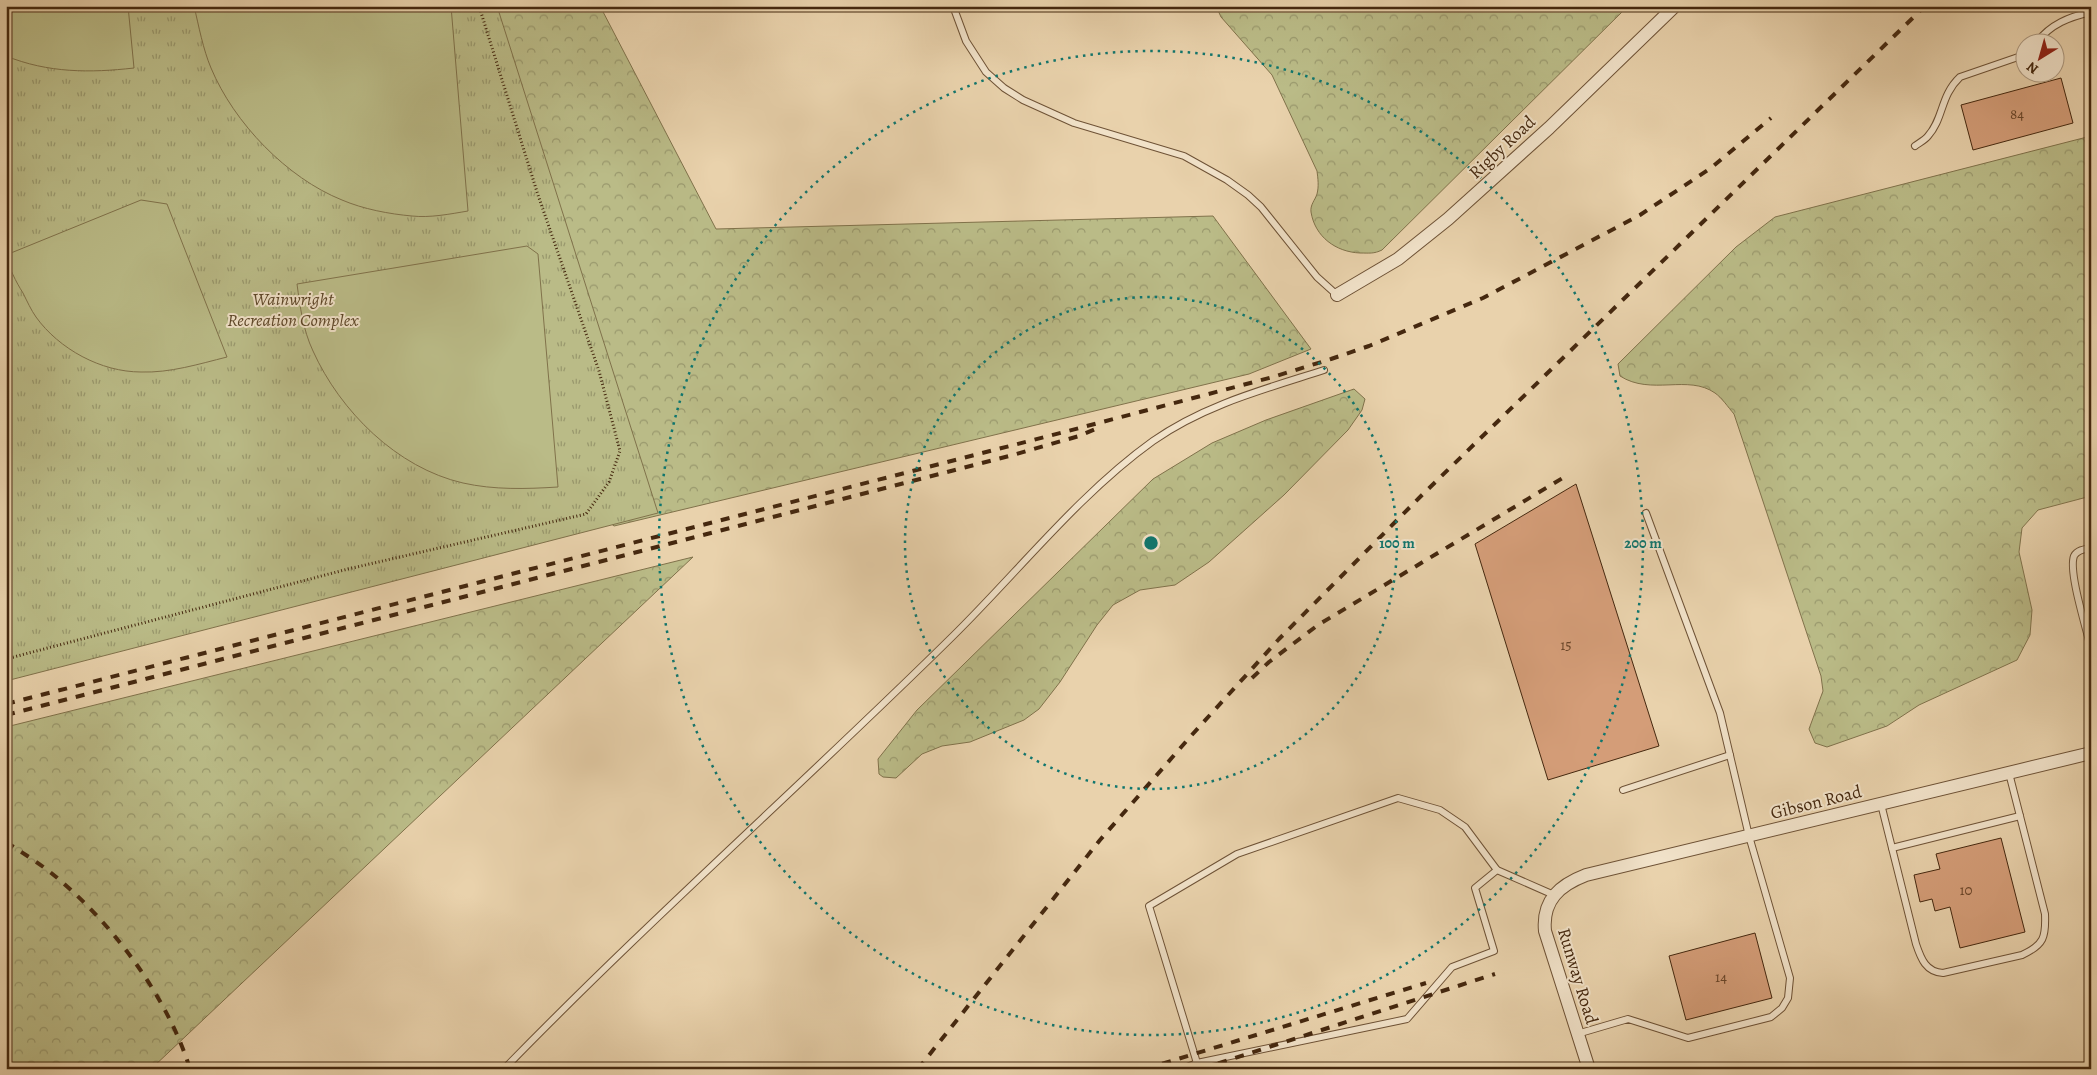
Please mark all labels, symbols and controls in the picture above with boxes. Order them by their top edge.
north arrow [2014,32,2064,82]
text: N [2023,57,2042,79]
house number: 84 [2010,104,2024,124]
street label: Rigby Road [1464,110,1541,184]
park label: Wainwright Recreation Complex [227,287,359,332]
text: 100 m [1379,533,1415,553]
text: 200 m [1624,533,1662,553]
centre of rings [1142,534,1160,552]
house number: 15 [1560,635,1572,655]
street label: Gibson Road [1768,779,1864,825]
house number: 10 [1959,880,1973,900]
street label: Runway Road [1552,925,1604,1027]
house number: 14 [1715,967,1727,987]

